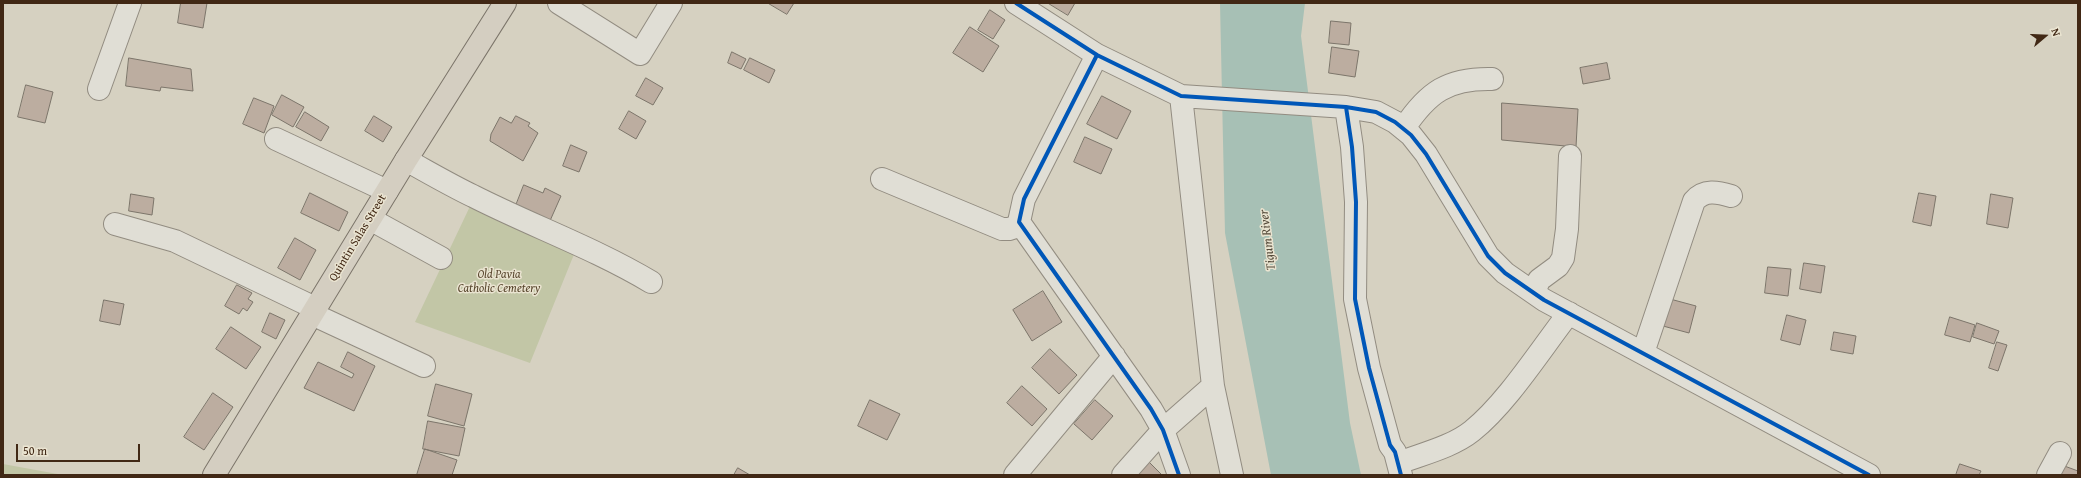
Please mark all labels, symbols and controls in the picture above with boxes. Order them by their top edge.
north arrow [2025,16,2065,56]
text: N [2048,26,2065,38]
street label: Quintin Salas Street [326,192,390,284]
water label: Tigum River [1257,209,1279,271]
park label: Old Pavia Catholic Cemetery [458,268,540,296]
scale bar [18,436,142,462]
text: 50 m [23,442,47,459]

